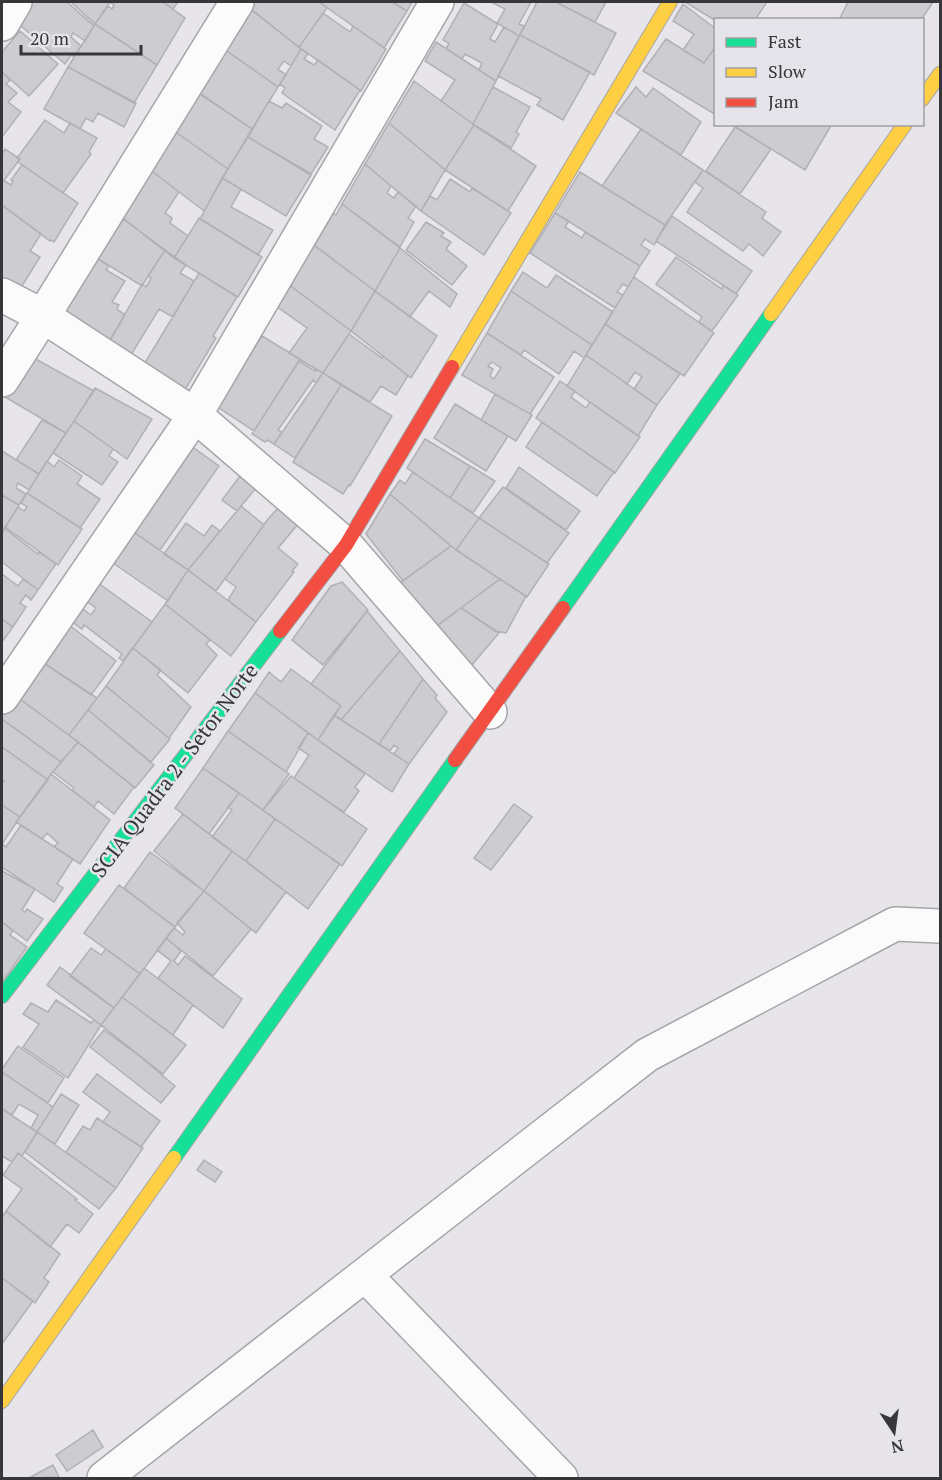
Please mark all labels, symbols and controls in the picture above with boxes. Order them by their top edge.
scale bar [21,18,141,56]
legend [714,18,924,126]
text: 20 m [30,26,70,50]
text: Fast [768,29,802,53]
text: Slow [768,59,807,83]
text: Jam [768,89,799,113]
street label: SCIA Quadra 2 - Setor Norte [84,657,264,883]
north arrow [864,1402,924,1462]
text: N [889,1435,906,1459]

